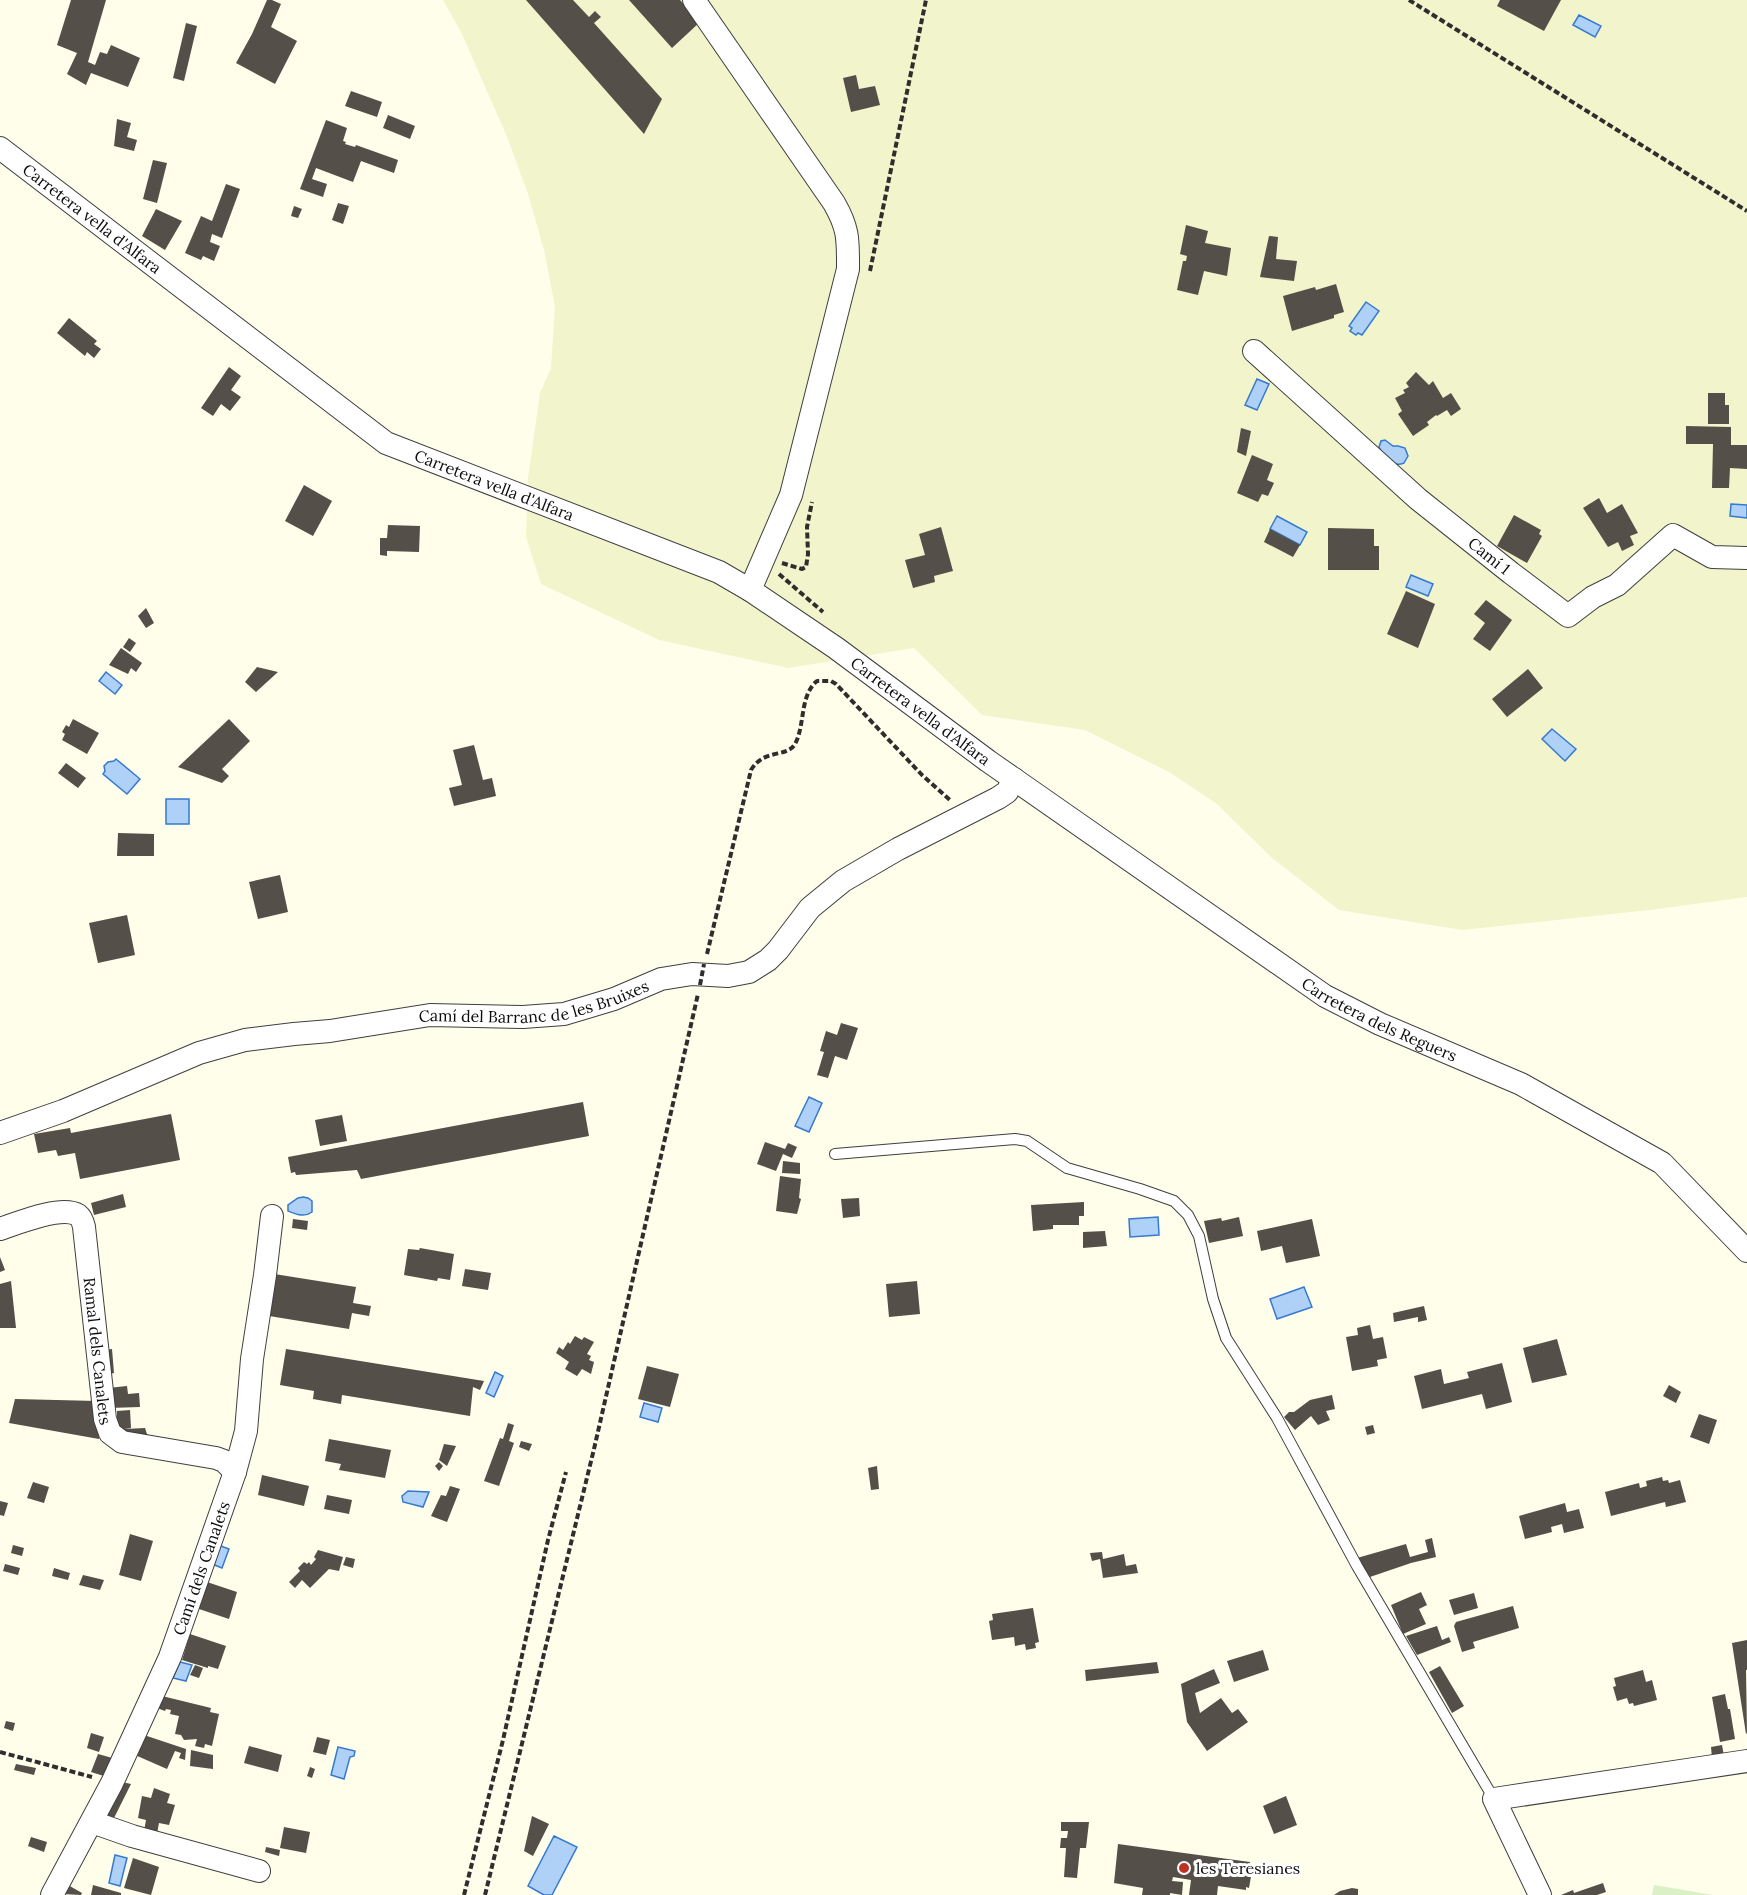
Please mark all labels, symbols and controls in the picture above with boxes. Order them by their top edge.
street label: Carretera vella d'Alfara [19,159,165,278]
street label: Carretera vella d'Alfara [412,445,577,525]
street label: Camí 1 [1464,533,1515,579]
street label: Carretera vella d'Alfara [847,652,995,769]
street label: Carretera dels Reguers [1298,973,1460,1066]
street label: Camí del Barranc de les Bruixes [417,975,652,1027]
street label: Ramal dels Canalets [80,1276,116,1427]
street label: Camí dels Canalets [168,1498,234,1638]
place label: les Teresianes [1196,1858,1300,1878]
marker: les Teresianes [1177,1861,1191,1875]

